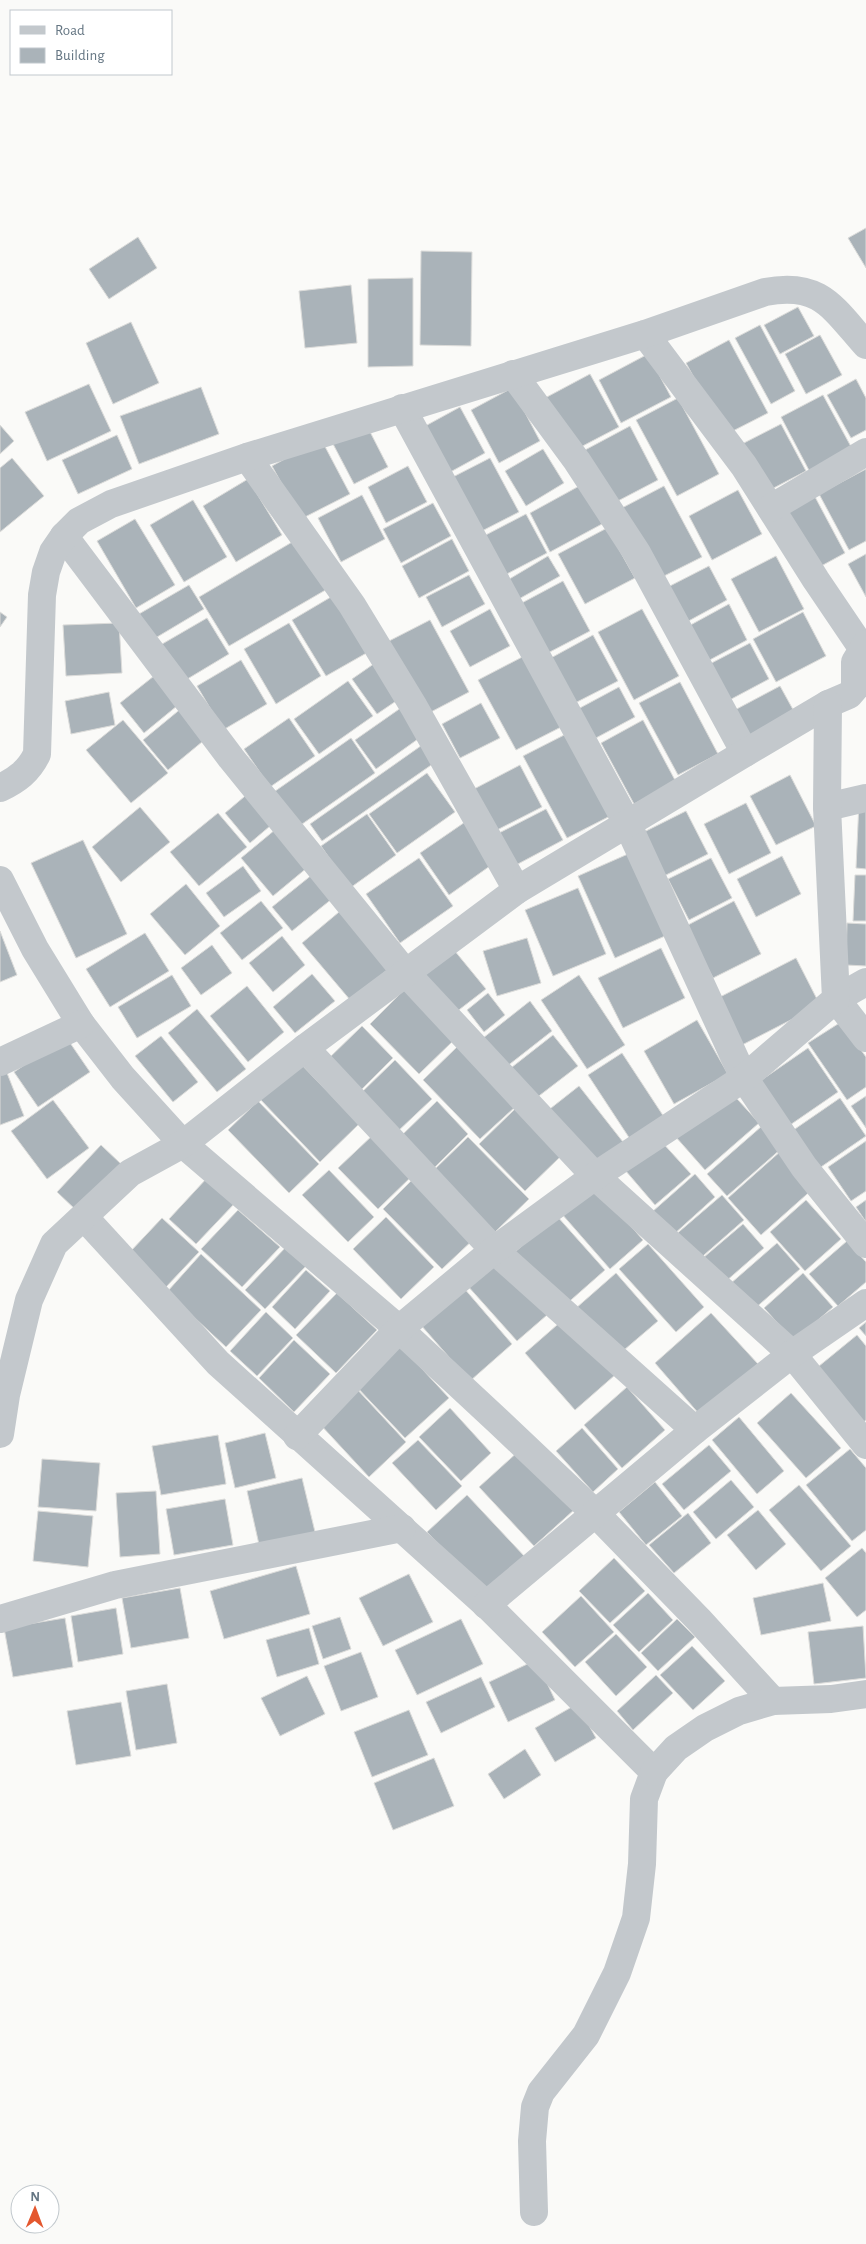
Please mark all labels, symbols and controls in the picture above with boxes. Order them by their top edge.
legend [10,10,172,75]
text: Road [55,23,85,38]
text: Building [55,48,105,63]
north arrow [10,2184,60,2234]
text: N [30,2190,40,2204]

